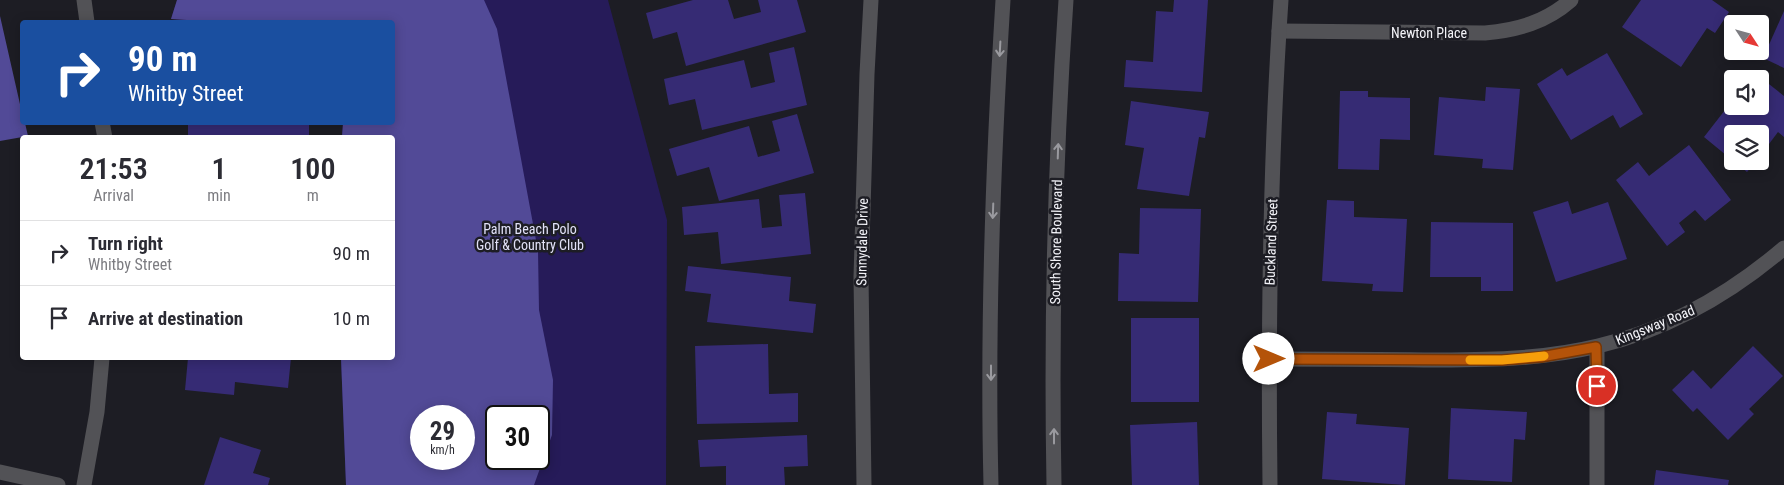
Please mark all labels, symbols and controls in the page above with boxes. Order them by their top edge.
north arrow [1724,15,1769,60]
map controls [1724,15,1769,170]
street label: Newton Place [1391,25,1467,41]
text: 90 m [128,39,197,80]
icon: right [45,40,110,105]
one-way arrow [995,40,1004,56]
button: sound [1724,70,1769,115]
text: Whitby Street [128,81,243,106]
button: layers [1724,125,1769,170]
one-way arrow [1053,144,1063,160]
text: 21:53 [79,151,148,186]
text: 1 [211,151,227,186]
text: 100 [290,151,335,186]
street label: South Shore Boulevard [1047,179,1065,305]
text: Arrival [93,186,134,205]
text: min [207,186,231,205]
text: m [307,186,319,205]
street label: Sunnydale Drive [853,197,871,286]
street label: Buckland Street [1261,198,1281,286]
one-way arrow [989,203,998,219]
park label: Palm Beach Polo Golf & Country Club [476,221,584,253]
text: Turn right [88,232,163,255]
icon: right [45,239,73,267]
text: 90 m [333,242,370,265]
text: Whitby Street [88,255,172,274]
street label: Kingsway Road [1613,302,1697,348]
icon: arrive [45,304,73,332]
text: Arrive at destination [88,307,243,330]
text: 10 m [333,307,370,330]
position arrow [1242,332,1294,384]
one-way arrow [986,365,996,381]
pin [1576,365,1618,407]
icon: arrive [1583,372,1611,400]
speed limit sign: 30 [485,405,550,470]
text: 29 [430,417,455,446]
one-way arrow [1049,429,1058,445]
text: km/h [430,443,455,457]

